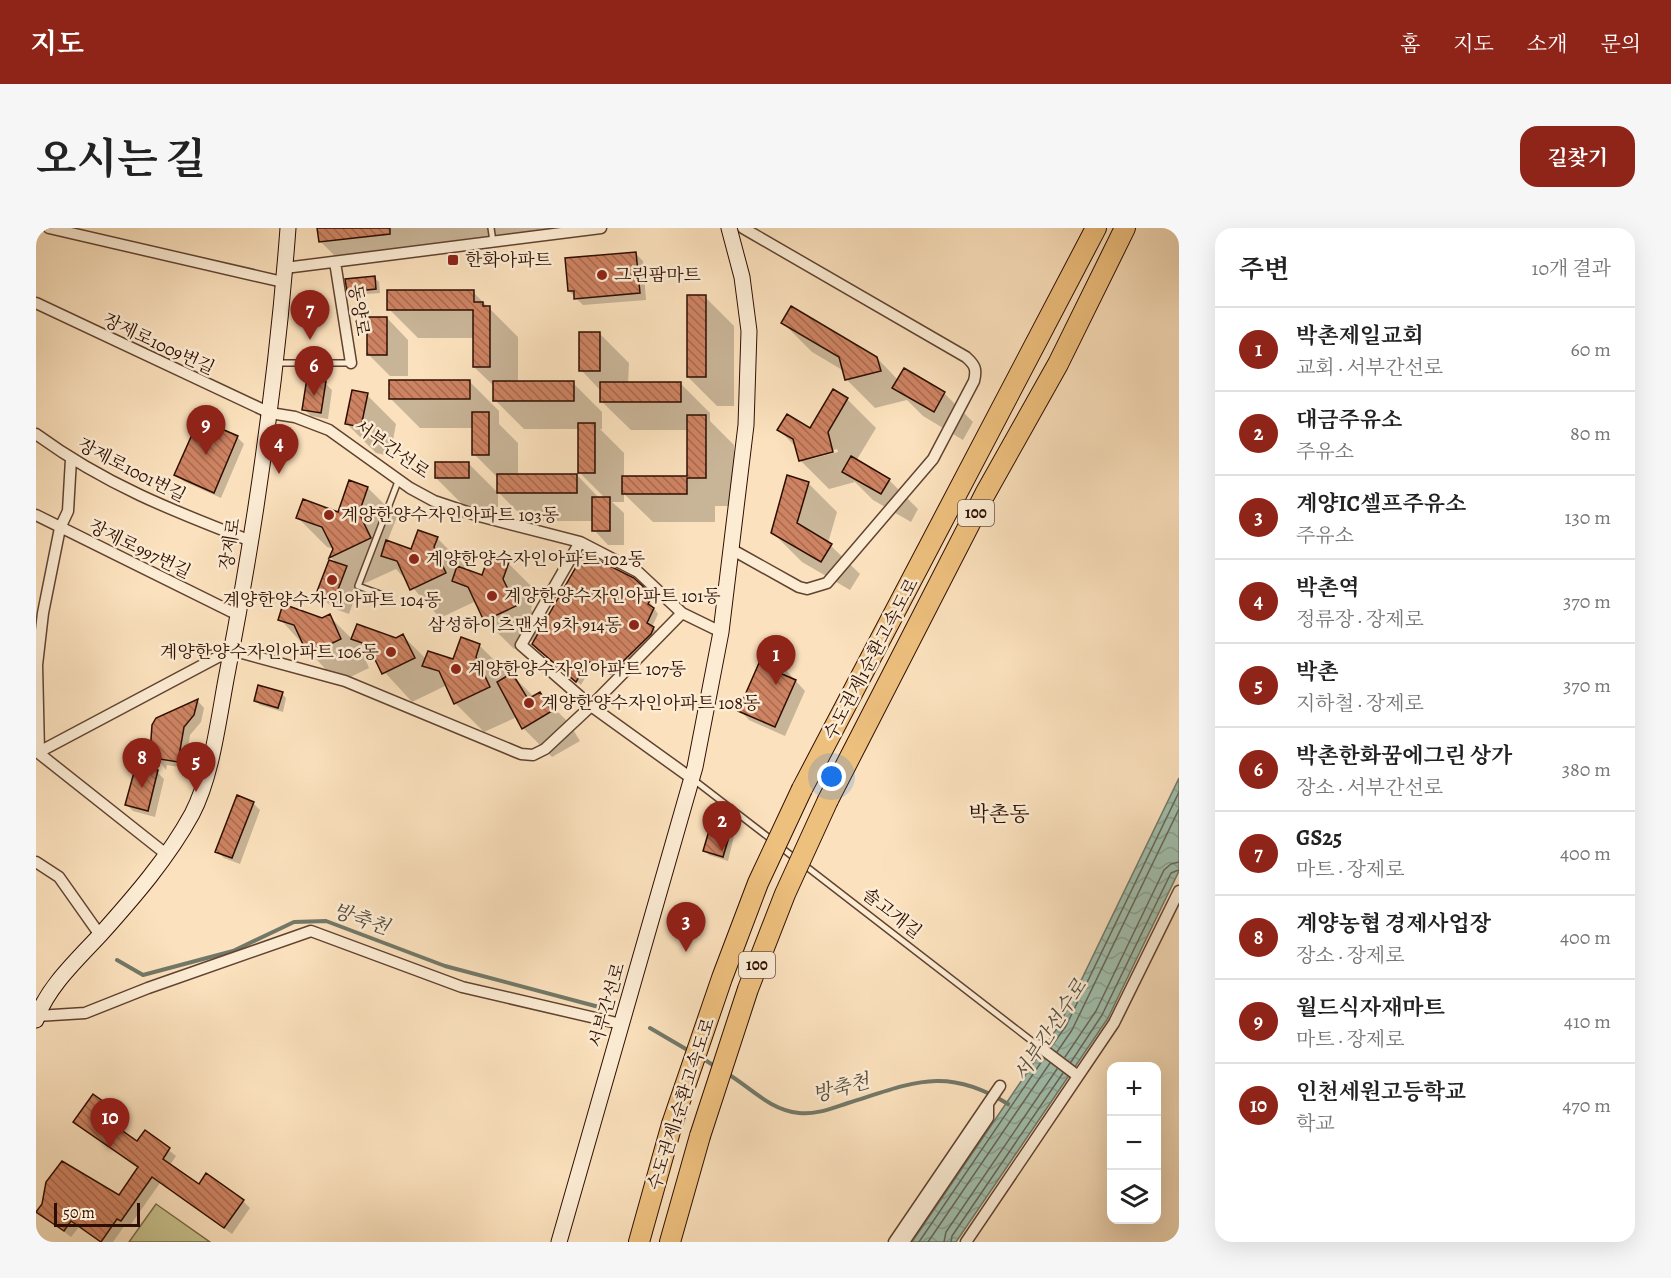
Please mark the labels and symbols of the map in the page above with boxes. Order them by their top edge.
place label: 한화아파트 [465,248,553,272]
marker: 한화아파트 [446,253,460,267]
place label: 그린팜마트 [614,263,702,287]
marker: 그린팜마트 [595,268,609,282]
street label: 동양로 [343,282,375,338]
pin: 7 [290,291,330,340]
street label: 장제로1009번길 [99,308,219,380]
pin: 6 [294,346,334,396]
pin: 9 [186,406,226,455]
street label: 서부간선로 [350,414,434,484]
pin: 4 [260,424,298,474]
street label: 장제로1001번길 [74,432,190,508]
road number: 100 [958,500,994,526]
place label: 계양한양수자인아파트 103동 [341,503,559,527]
marker: 계양한양수자인아파트 103동 [322,508,336,522]
street label: 장제로997번길 [85,514,195,584]
street label: 장제로 [214,516,246,572]
place label: 계양한양수자인아파트 102동 [426,547,645,571]
marker: 계양한양수자인아파트 102동 [407,552,421,566]
marker: 계양한양수자인아파트 104동 [325,573,339,587]
street label: 수도권제1순환고속도로 [818,574,924,744]
place label: 계양한양수자인아파트 101동 [504,584,721,608]
place label: 계양한양수자인아파트 104동 [223,588,441,612]
marker: 계양한양수자인아파트 101동 [485,589,499,603]
place label: 삼성하이츠맨션 9차 914동 [428,613,622,637]
marker: 삼성하이츠맨션 9차 914동 [627,618,641,632]
pin: 1 [756,636,796,685]
place label: 계양한양수자인아파트 106동 [160,640,379,664]
marker: 계양한양수자인아파트 106동 [384,645,398,659]
place label: 계양한양수자인아파트 107동 [468,657,686,681]
marker: 계양한양수자인아파트 107동 [449,662,463,676]
place label: 계양한양수자인아파트 108동 [541,691,760,715]
marker: 계양한양수자인아파트 108동 [522,696,536,710]
pin: 8 [122,738,162,788]
pin: 5 [176,742,216,792]
your location [817,762,846,791]
district label: 박촌동 [969,800,1029,828]
pin: 2 [702,802,742,851]
street label: 솔고개길 [857,882,927,944]
water label: 방축천 [329,897,394,942]
pin: 3 [666,902,706,952]
road number: 100 [739,952,775,978]
street label: 서부간선로 [583,960,631,1050]
water label: 서부간선수로 [1007,973,1093,1086]
street label: 수도권제1순환고속도로 [642,1015,720,1193]
water label: 방축천 [810,1067,874,1109]
pin: 10 [90,1098,130,1148]
scale bar [54,1200,140,1228]

